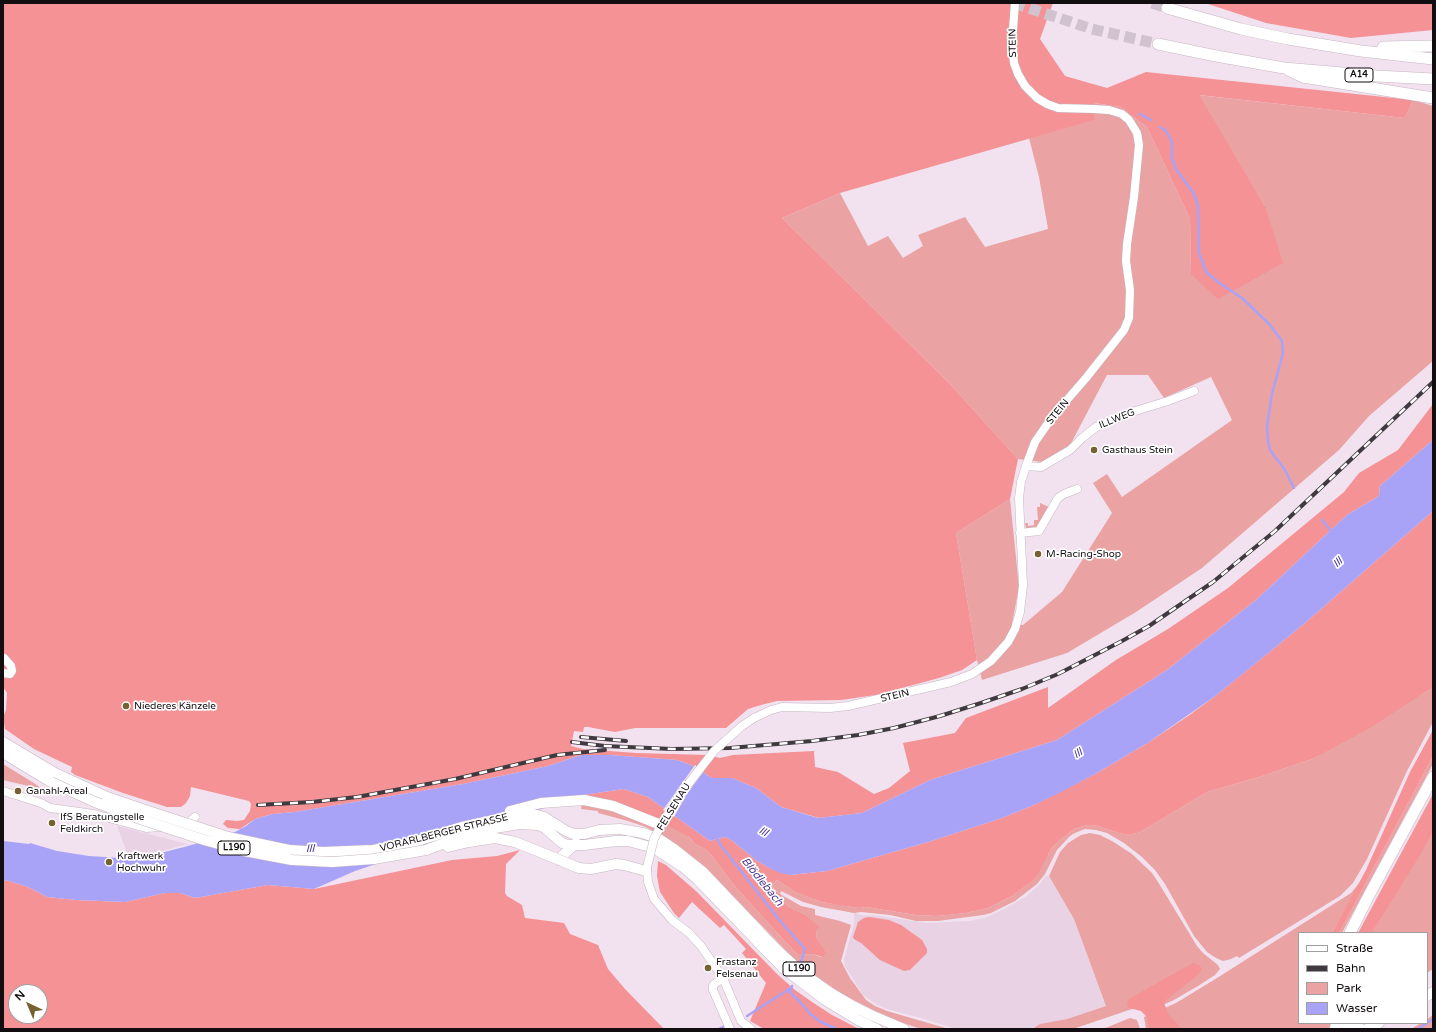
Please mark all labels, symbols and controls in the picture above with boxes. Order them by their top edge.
street label: STEIN [1007,28,1019,58]
road number: A14 [1345,68,1373,82]
street label: STEIN [1044,397,1072,427]
street label: ILLWEG [1097,406,1137,432]
place label: Gasthaus Stein [1102,444,1173,456]
marker: Gasthaus Stein [1089,445,1099,455]
place label: M-Racing-Shop [1046,548,1121,560]
marker: M-Racing-Shop [1033,549,1043,559]
water label: Ill [1330,555,1346,571]
street label: STEIN [879,687,911,705]
place label: Niederes Känzele [134,700,216,712]
marker: Niederes Känzele [121,701,131,711]
water label: Ill [1071,746,1085,762]
street label: FELSENAU [655,781,693,833]
place label: Ganahl-Areal [26,785,88,797]
marker: Ganahl-Areal [13,786,23,796]
place label: IfS Beratungstelle Feldkirch [60,811,144,834]
street label: VORARLBERGER STRASSE [379,811,509,855]
marker: IfS Beratungstelle Feldkirch [47,818,57,828]
water label: Ill [756,824,770,840]
road number: L190 [218,841,250,855]
water label: Ill [306,842,314,856]
place label: Kraftwerk Hochwuhr [117,850,166,874]
water label: Blödlebach [738,855,786,909]
marker: Kraftwerk Hochwuhr [104,857,114,867]
legend [1298,932,1428,1024]
text: Straße [1336,941,1373,955]
place label: Frastanz Felsenau [716,956,758,980]
text: Bahn [1336,961,1366,975]
road number: L190 [783,962,815,976]
marker: Frastanz Felsenau [703,963,713,973]
text: Park [1336,981,1362,995]
north arrow [8,984,48,1024]
text: N [12,988,28,1003]
text: Wasser [1336,1001,1377,1015]

